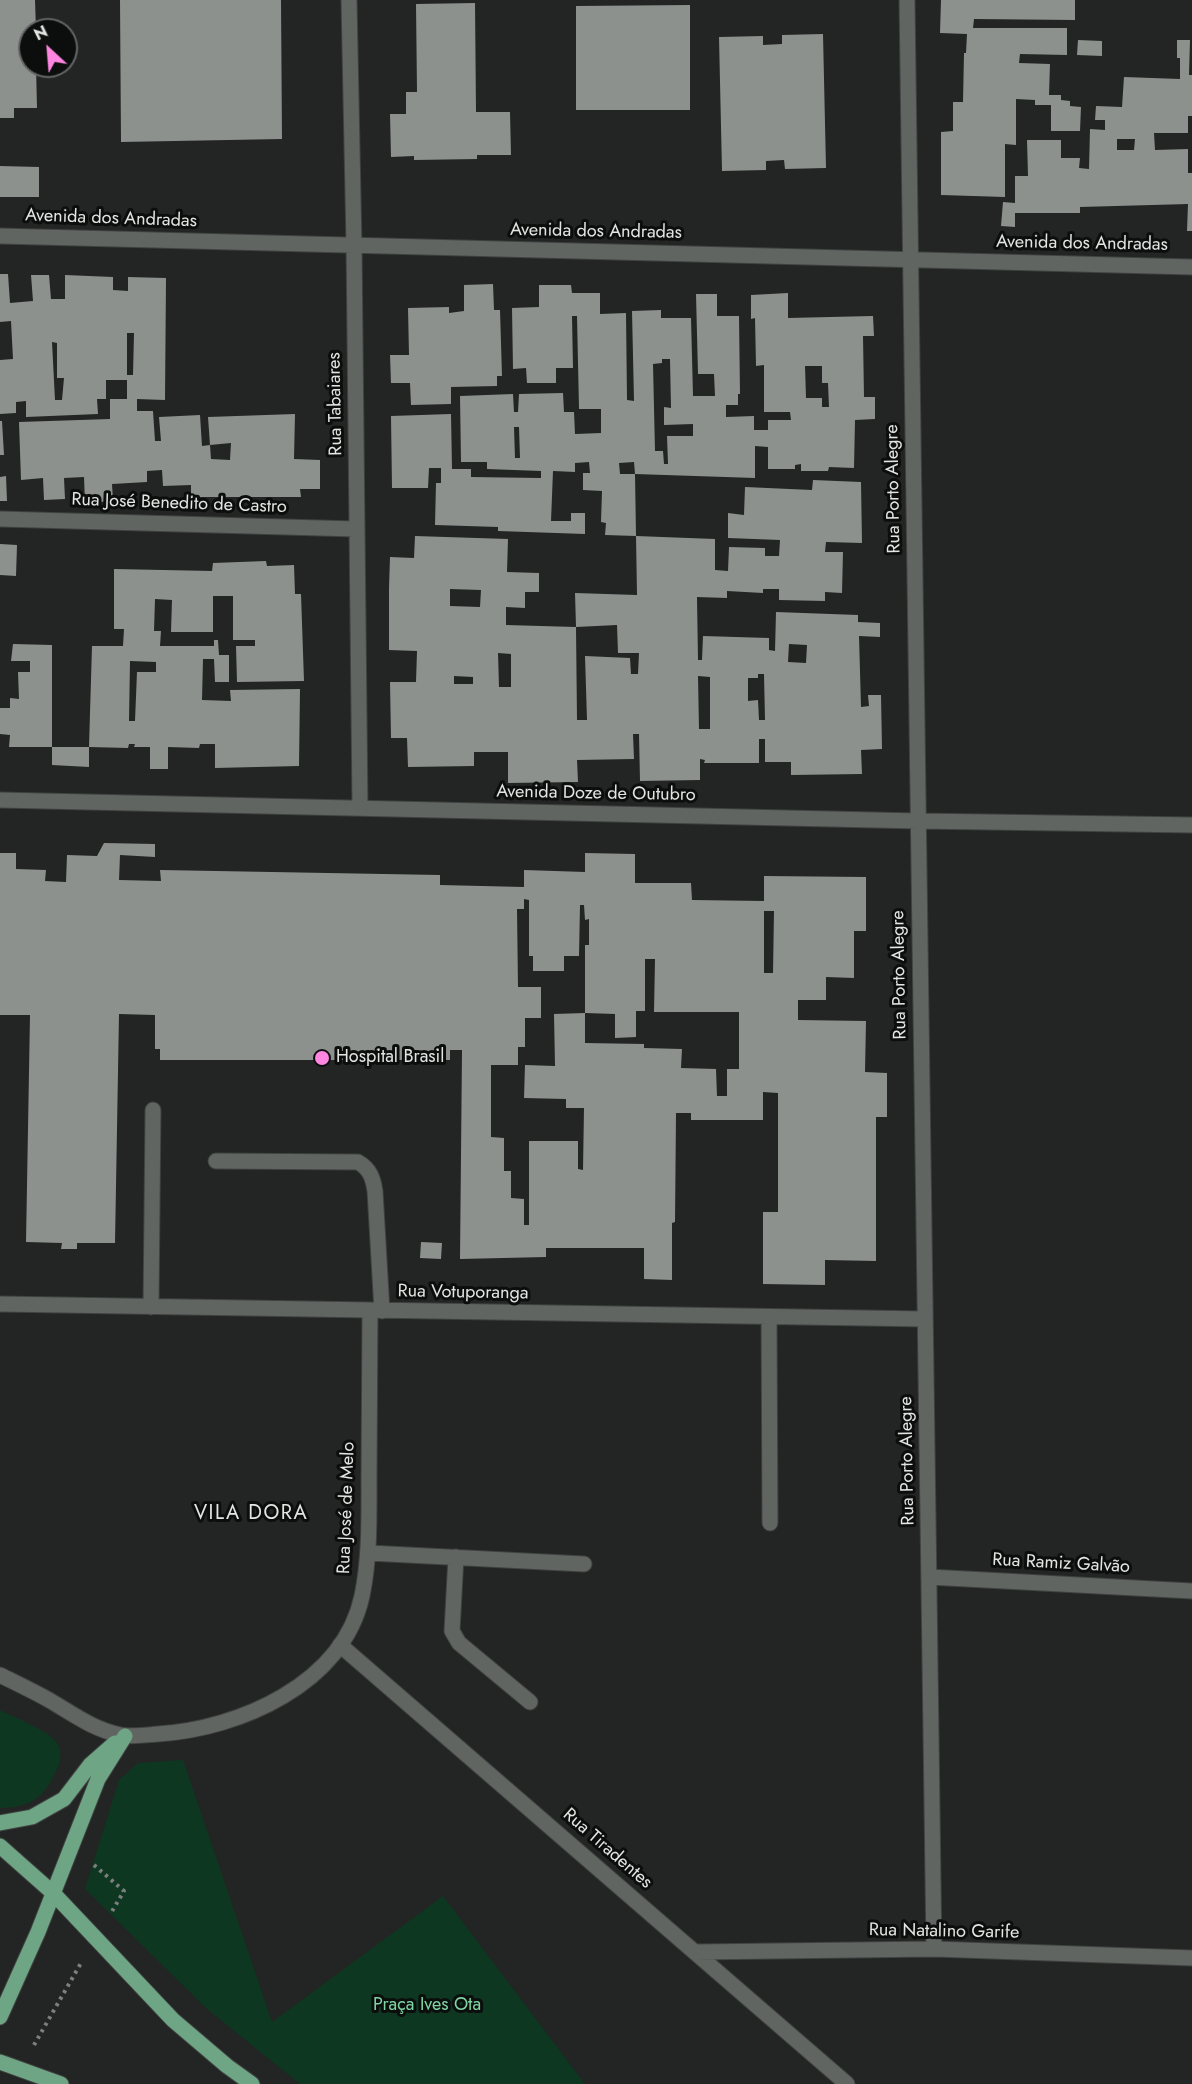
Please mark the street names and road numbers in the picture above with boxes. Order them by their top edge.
street label: Avenida dos Andradas [25,205,197,233]
street label: Avenida dos Andradas [510,220,682,244]
street label: Avenida dos Andradas [996,232,1168,256]
street label: Rua Tabaiares [324,352,348,456]
street label: Rua Porto Alegre [882,424,906,554]
street label: Rua José Benedito de Castro [71,489,287,519]
street label: Avenida Doze de Outubro [496,781,696,807]
street label: Rua Porto Alegre [888,910,912,1040]
street label: Rua Votuporanga [397,1281,529,1305]
street label: Rua Porto Alegre [896,1396,920,1526]
street label: Rua José de Melo [334,1441,360,1575]
street label: Rua Ramiz Galvão [992,1550,1130,1578]
street label: Rua Tiradentes [558,1804,656,1894]
street label: Rua Natalino Garife [869,1920,1019,1944]

